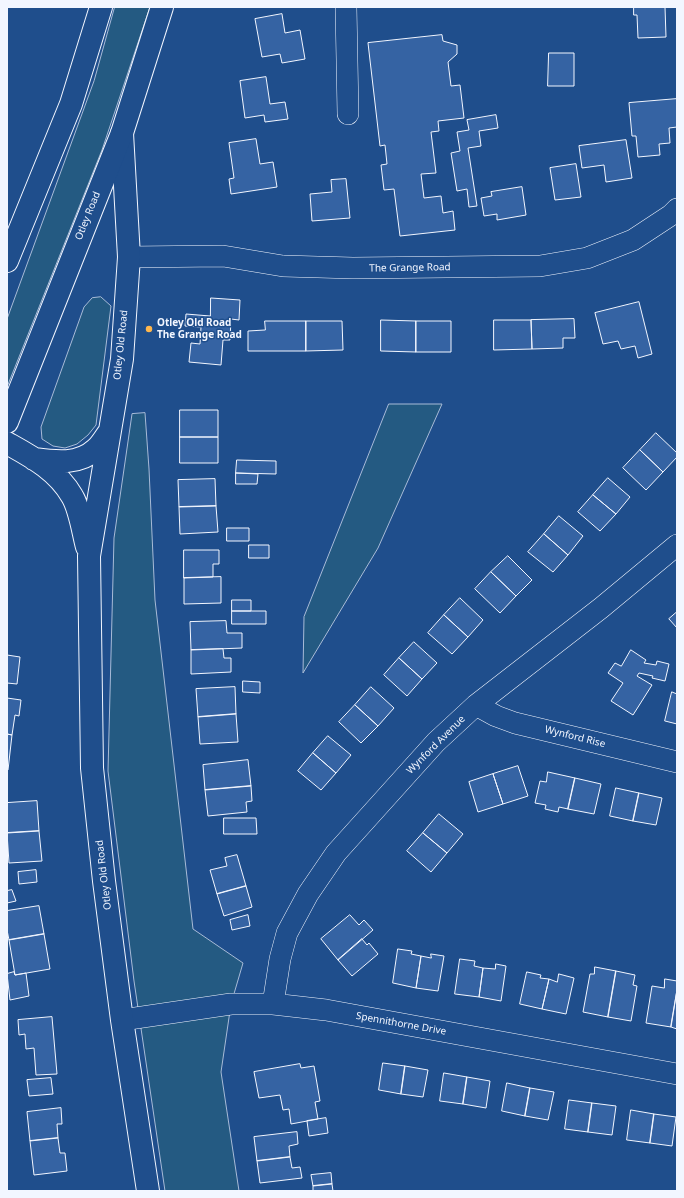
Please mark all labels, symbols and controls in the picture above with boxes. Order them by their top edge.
street label: Otley Road [73,190,103,242]
street label: The Grange Road [369,261,451,275]
street label: Otley Old Road [111,309,131,381]
place label: Otley Old Road The Grange Road [157,317,242,340]
marker: Otley Old Road The Grange Road [144,324,154,334]
street label: Wynford Avenue [404,713,468,777]
street label: Wynford Rise [543,724,607,750]
street label: Otley Old Road [94,839,114,911]
street label: Spennithorne Drive [355,1010,447,1038]

